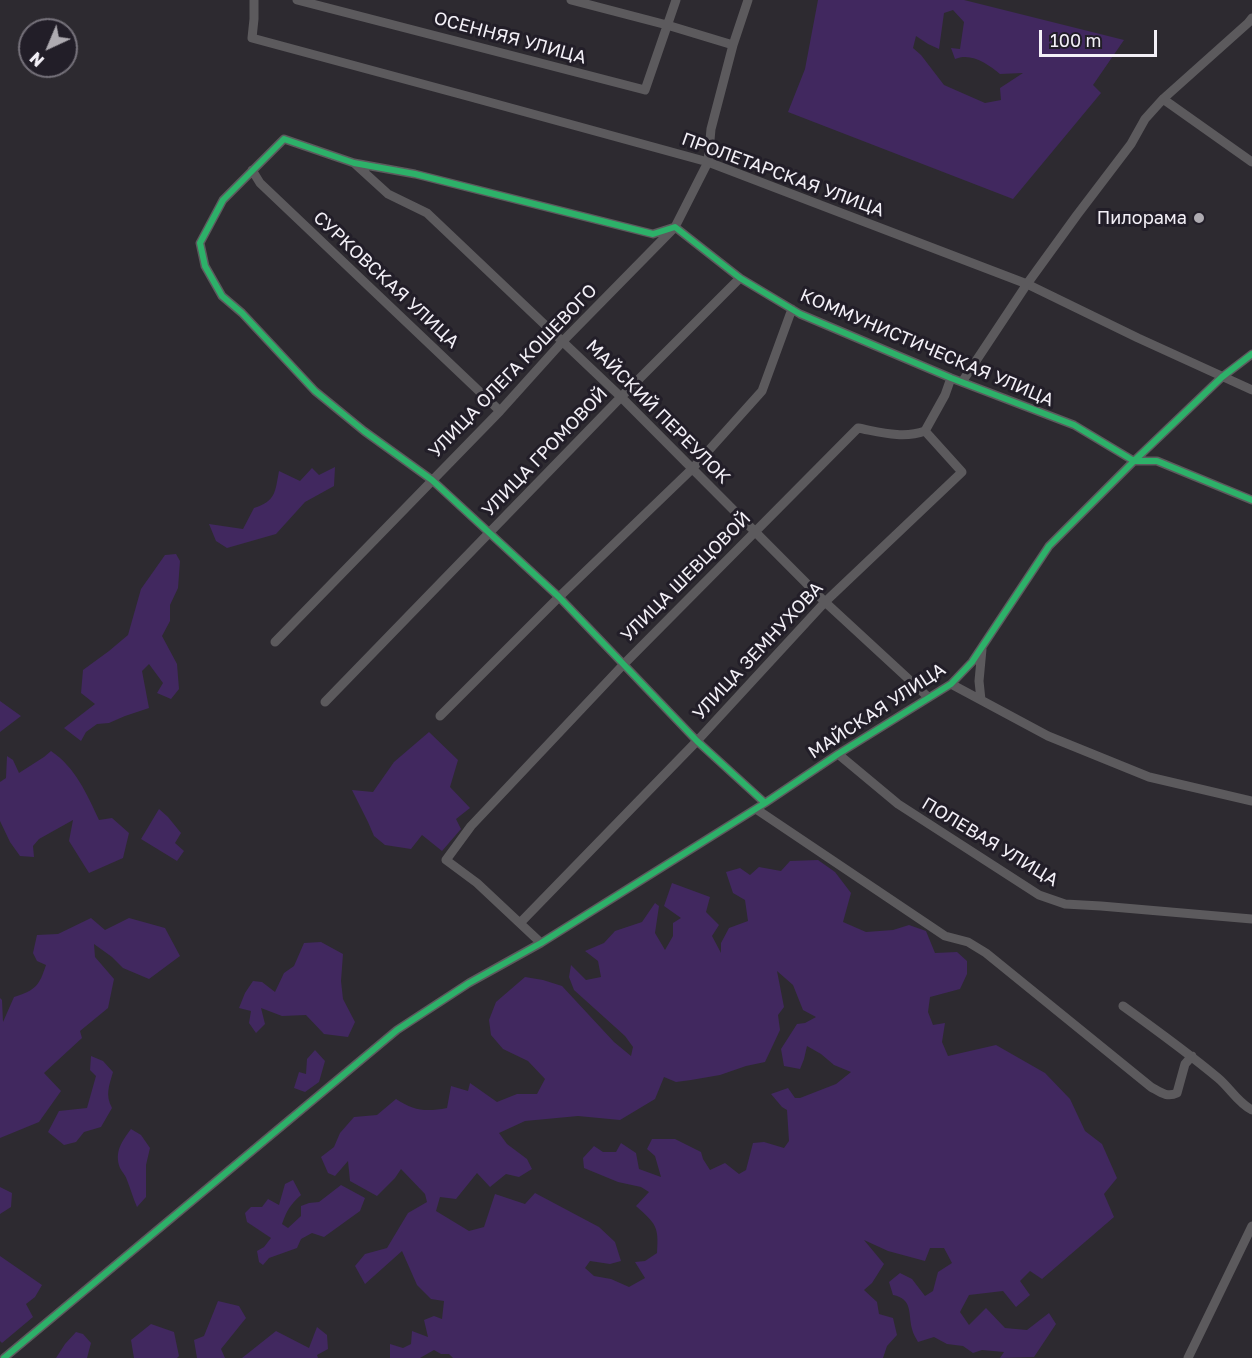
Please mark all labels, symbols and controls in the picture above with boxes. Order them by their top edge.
street label: ОСЕННЯЯ УЛИЦА [431,7,589,69]
north arrow [18,18,78,78]
scale bar [1042,18,1160,56]
text: 100 m [1050,29,1101,51]
text: N [26,48,48,71]
street label: ПРОЛЕТАРСКАЯ УЛИЦА [679,128,887,222]
street label: СУРКОВСКАЯ УЛИЦА [309,207,463,353]
place label: Пилорама [1097,207,1187,229]
marker: Пилорама [1192,211,1206,225]
street label: УЛИЦА ОЛЕГА КОШЕВОГО [424,280,602,462]
street label: КОММУНИСТИЧЕСКАЯ УЛИЦА [797,285,1057,411]
street label: МАЙСКИЙ ПЕРЕУЛОК [581,335,735,489]
street label: УЛИЦА ГРОМОВОЙ [478,383,612,521]
street label: УЛИЦА ШЕВЦОВОЙ [617,508,755,646]
street label: УЛИЦА ЗЕМНУХОВА [688,577,828,725]
street label: МАЙСКАЯ УЛИЦА [804,659,950,763]
street label: ПОЛЕВАЯ УЛИЦА [918,793,1062,891]

